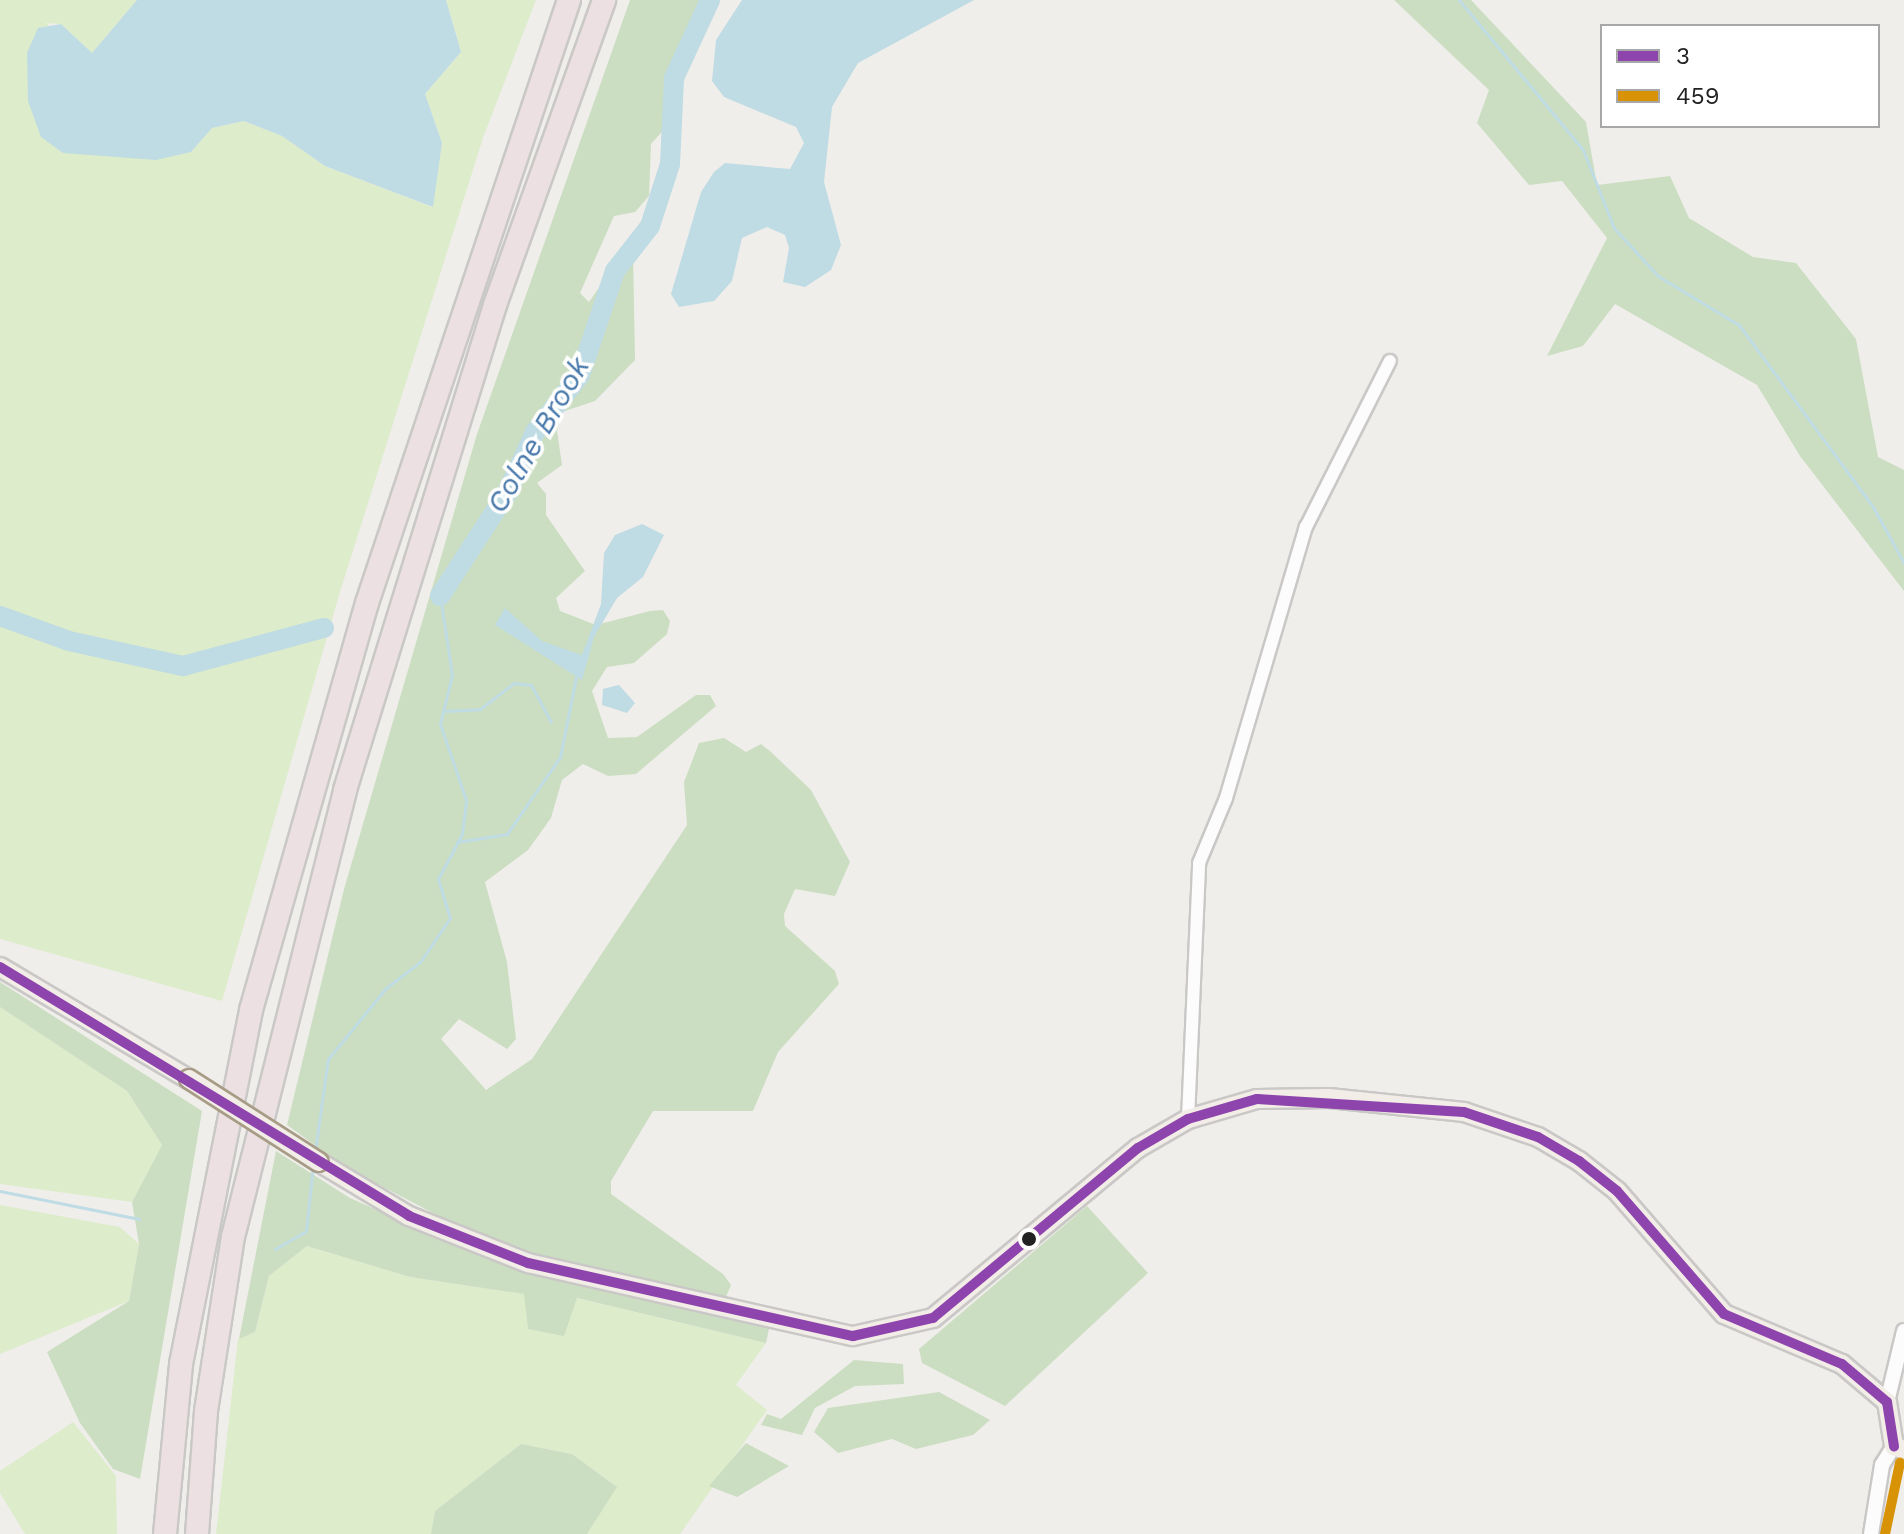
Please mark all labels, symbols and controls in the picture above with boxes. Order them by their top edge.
legend [1600,24,1880,128]
text: 3 [1676,42,1690,70]
text: 459 [1676,82,1719,110]
water label: Colne Brook [479,350,597,520]
unlabelled marker [1021,1231,1037,1247]

